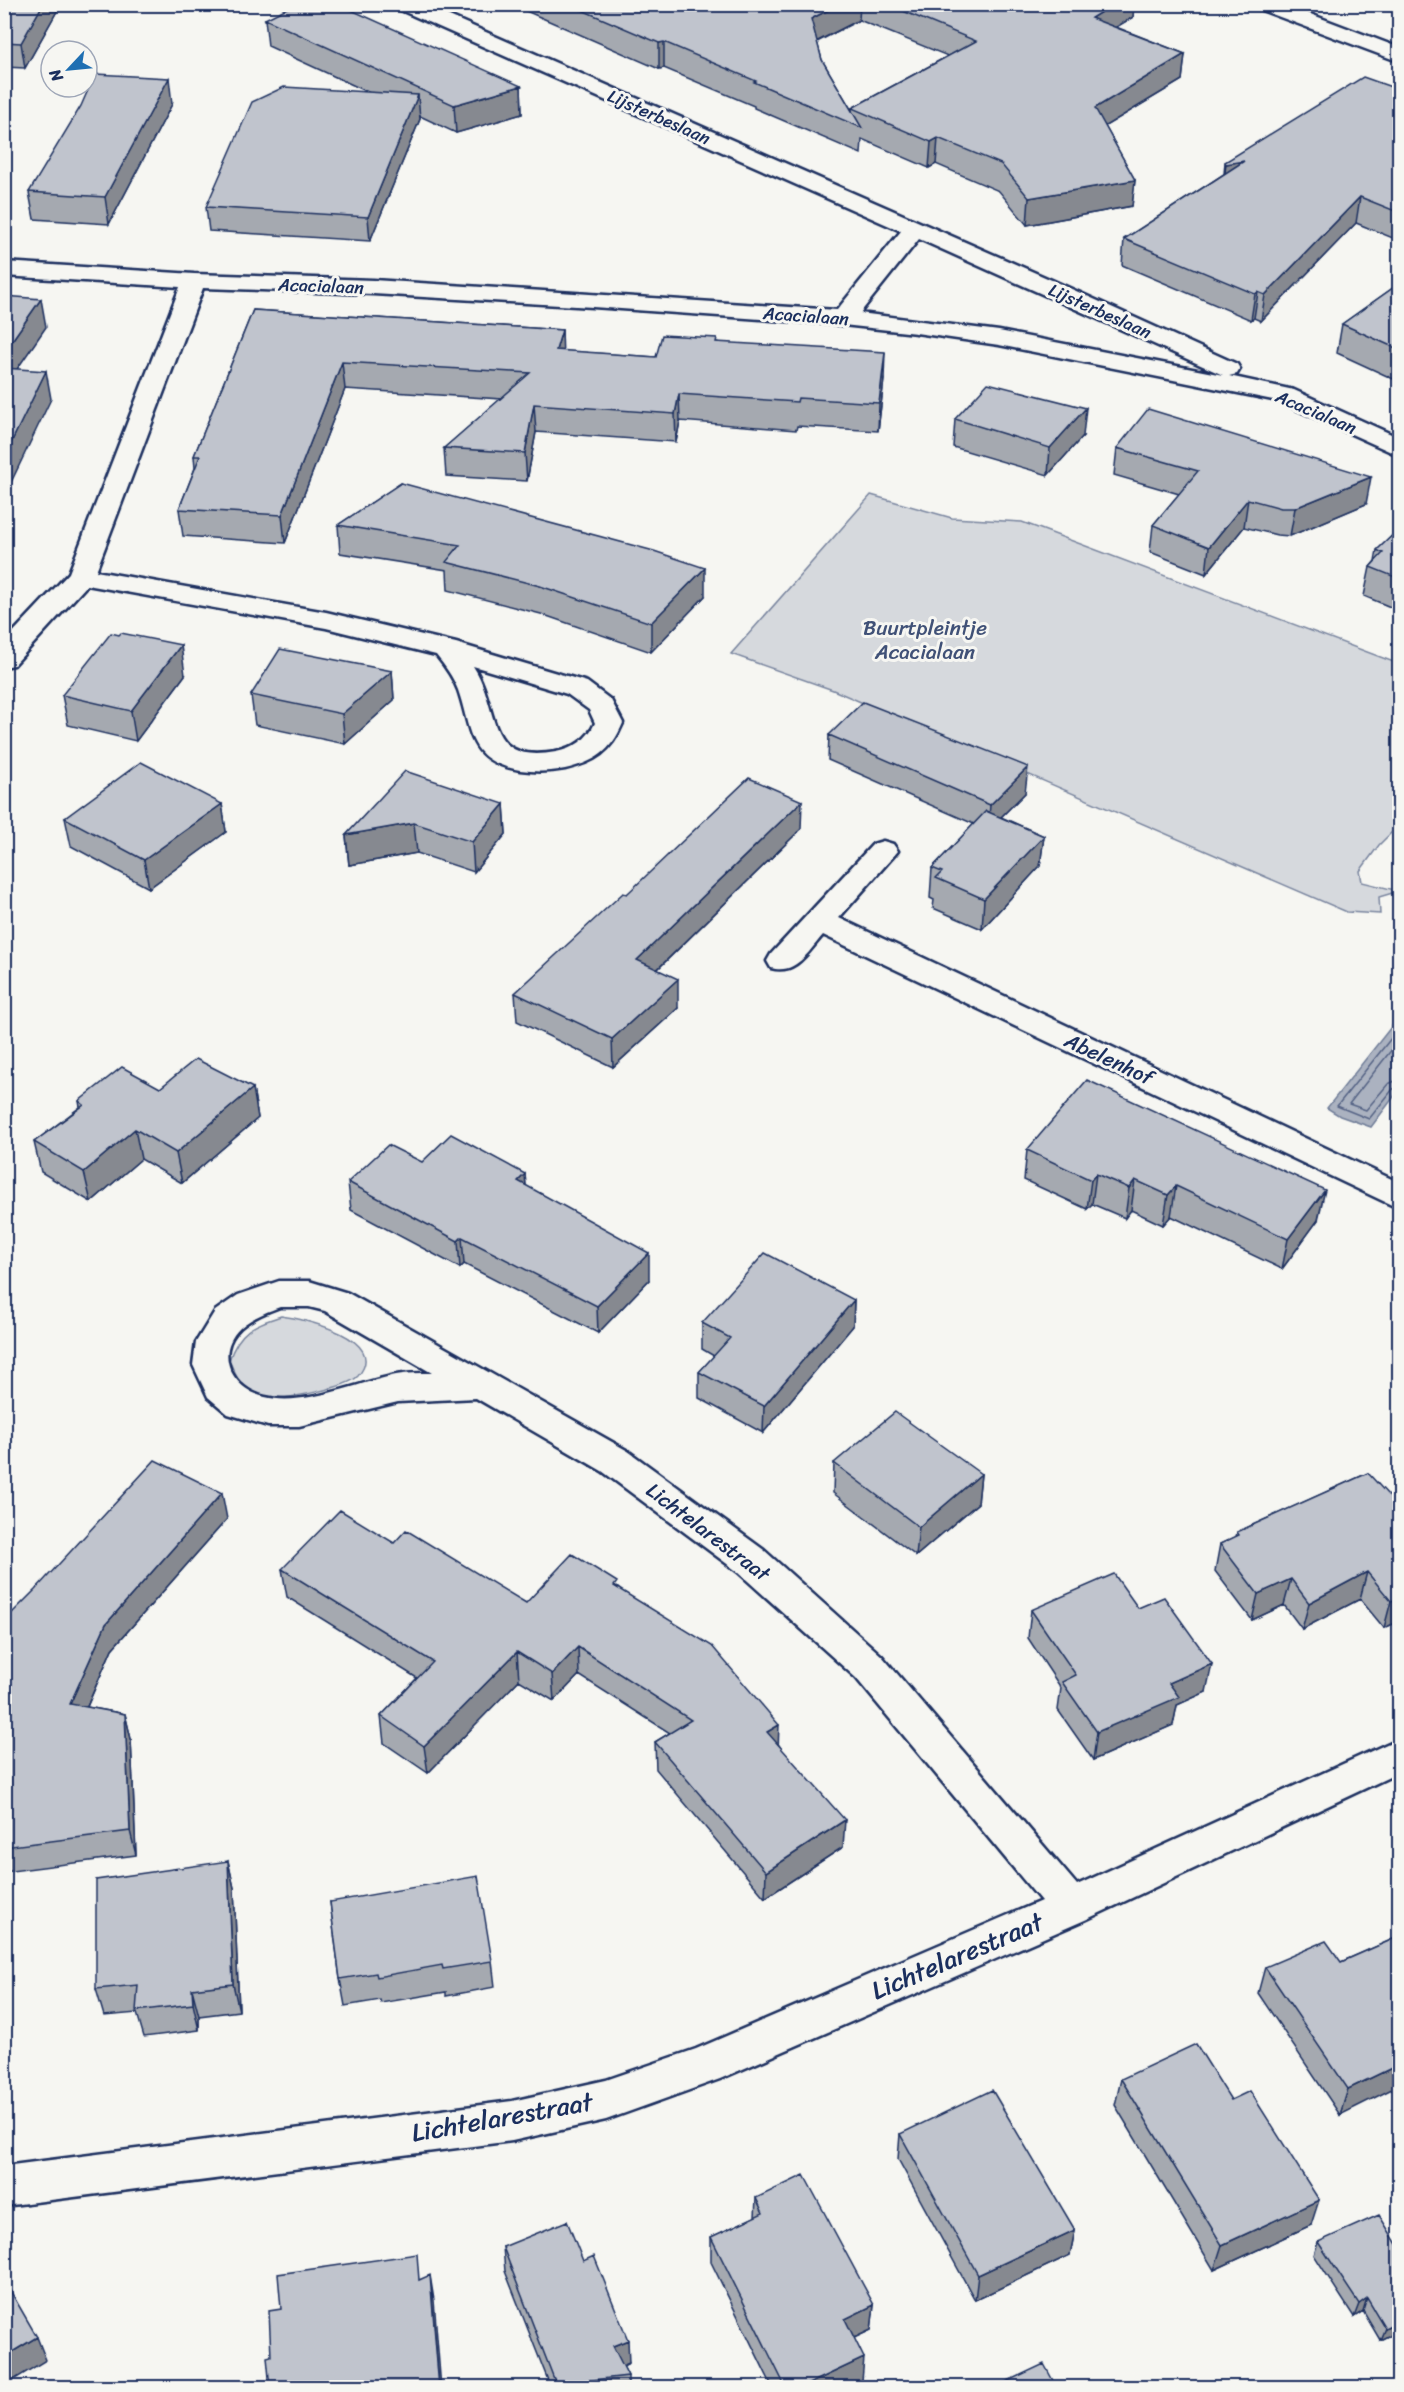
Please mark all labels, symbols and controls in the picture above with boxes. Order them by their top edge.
north arrow [39,39,99,99]
text: N [40,63,72,88]
street label: Lijsterbeslaan [602,80,716,154]
street label: Acacialaan [277,268,365,303]
street label: Lijsterbeslaan [1043,274,1157,348]
street label: Acacialaan [761,297,850,335]
street label: Acacialaan [1269,380,1362,444]
park label: Buurtpleintje Acacialaan [863,609,987,671]
street label: Abelenhof [1057,1021,1163,1097]
street label: Lichtelarestraat [637,1472,780,1593]
street label: Lichtelarestraat [864,1898,1052,2013]
street label: Lichtelarestraat [408,2078,598,2156]

